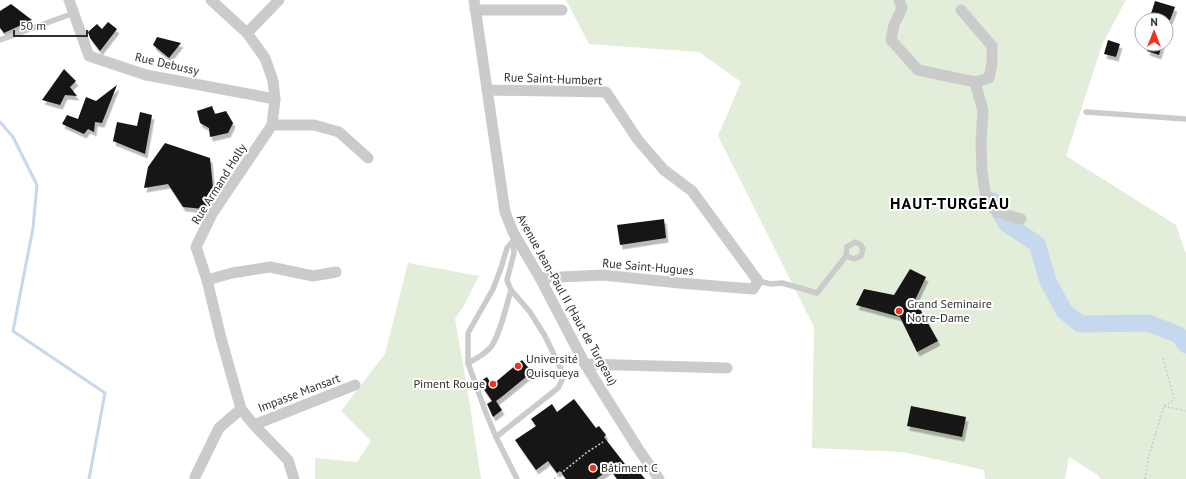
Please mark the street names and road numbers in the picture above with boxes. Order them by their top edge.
street label: Rue Debussy [134,49,201,78]
street label: Rue Saint-Humbert [504,69,602,88]
street label: Rue Armand Holly [188,140,250,227]
street label: Avenue Jean-Paul II (Haut de Turgeau) [514,212,621,388]
street label: Rue Saint-Hugues [602,255,694,278]
street label: Impasse Mansart [256,370,342,415]

